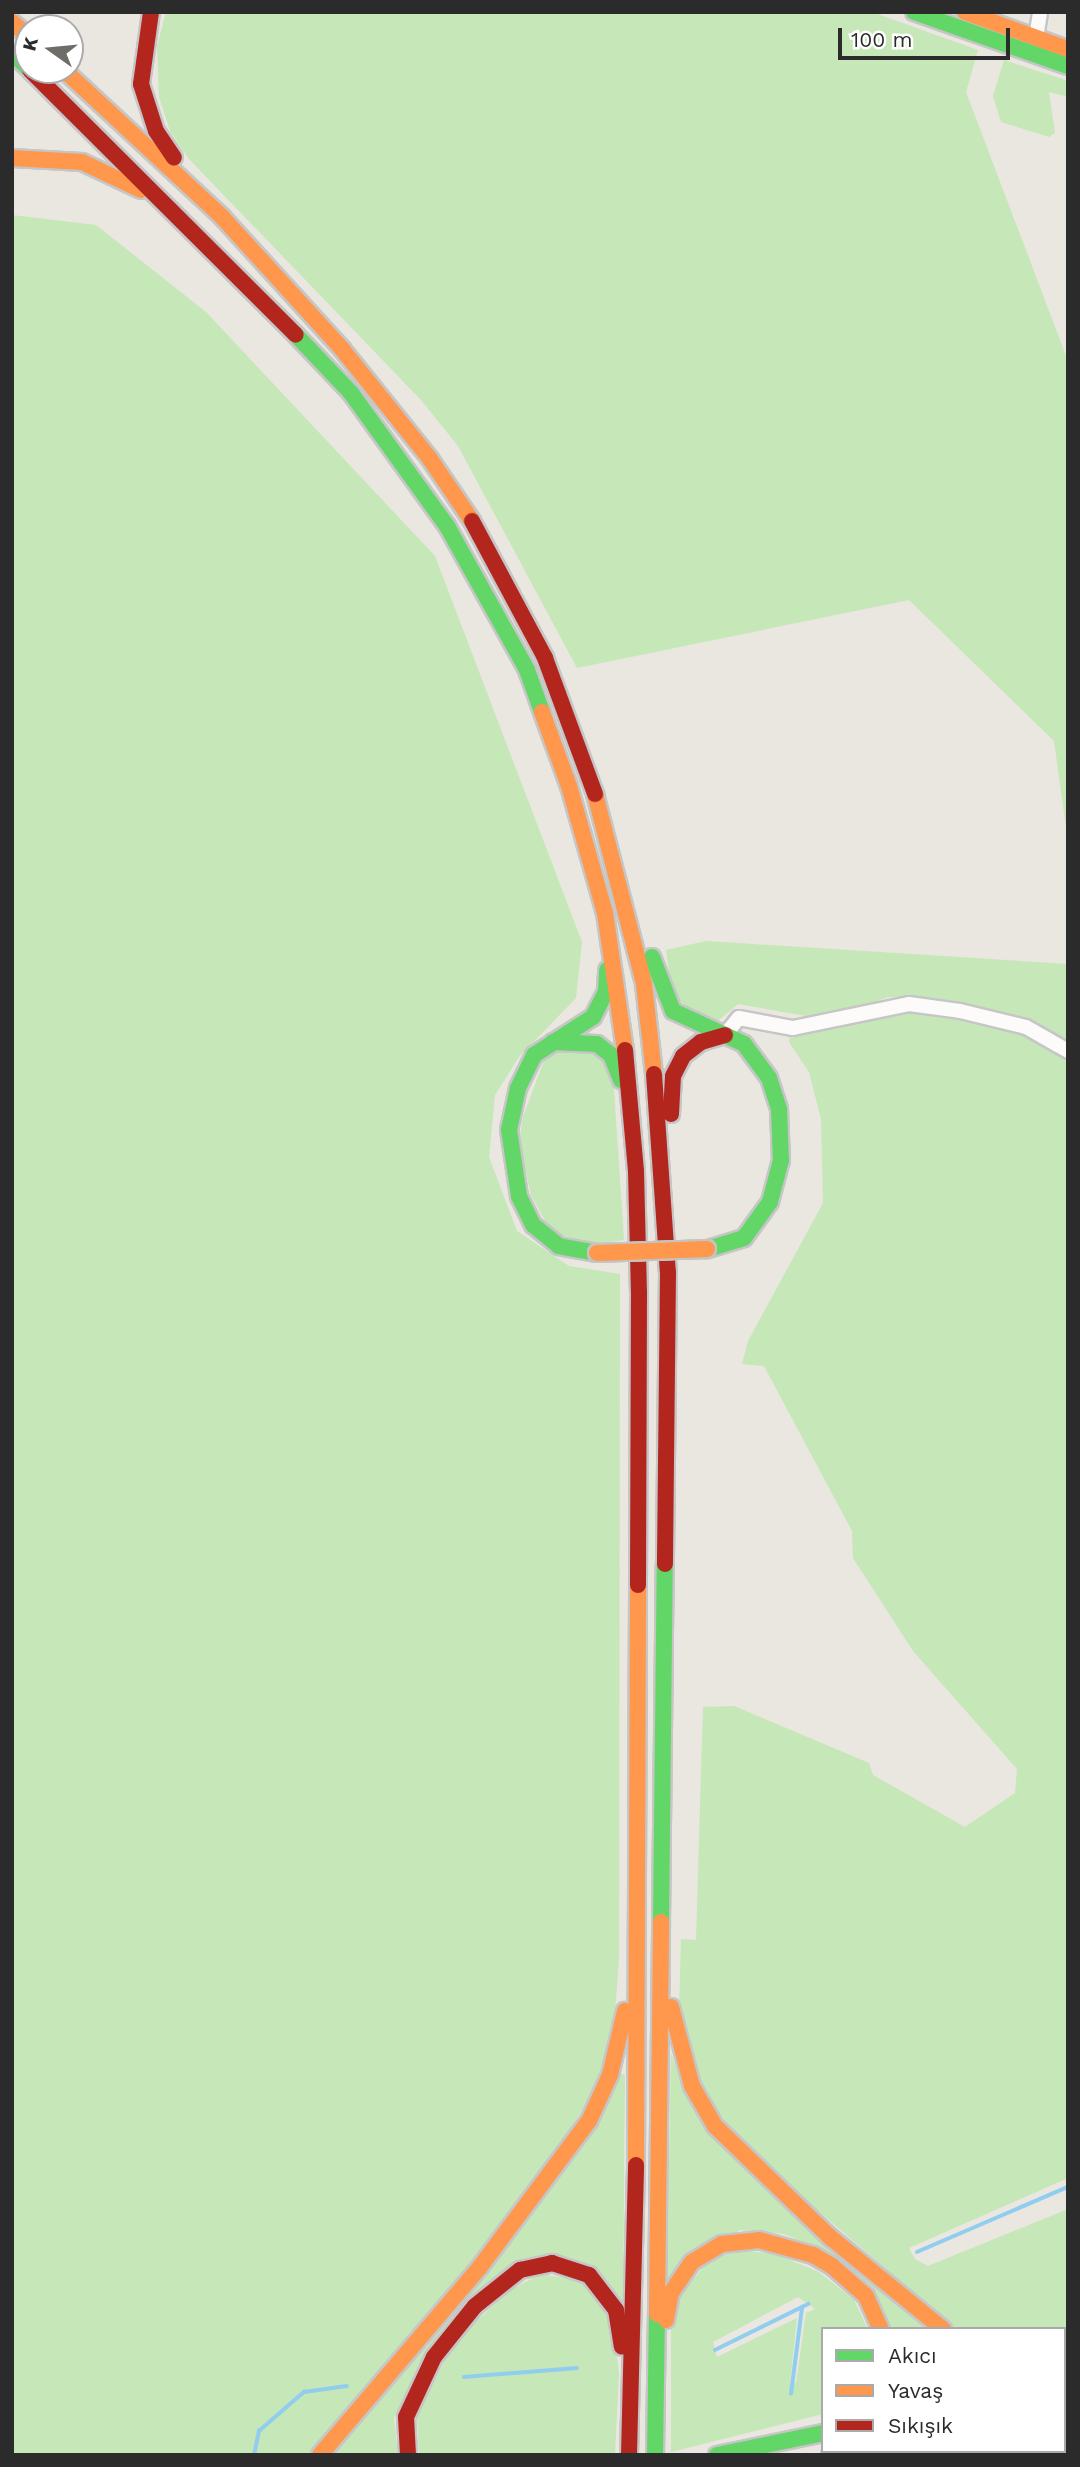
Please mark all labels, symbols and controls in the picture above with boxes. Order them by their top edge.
north arrow [14,14,84,84]
scale bar [842,14,1014,58]
text: 100 m [851,27,913,52]
text: K [17,35,43,53]
legend [821,2327,1066,2453]
text: Akıcı [888,2343,937,2368]
text: Yavaş [888,2378,943,2403]
text: Sıkışık [888,2413,953,2438]

